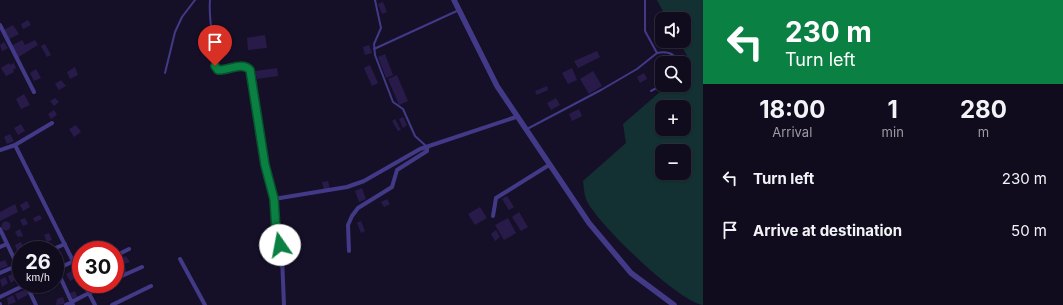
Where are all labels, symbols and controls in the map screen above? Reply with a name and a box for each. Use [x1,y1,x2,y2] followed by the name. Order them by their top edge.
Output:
[655,12,691,180] map controls
[655,12,691,48] button: sound
[785,15,872,49] text: 230 m
[719,16,771,68] icon: left
[198,25,232,66] pin
[204,31,226,53] icon: arrive
[785,49,855,70] text: Turn left
[655,56,691,92] button: search
[759,95,825,124] text: 18:00
[888,95,898,124] text: 1
[960,95,1007,124] text: 280
[655,100,691,136] button: +
[772,124,812,140] text: Arrival
[882,124,904,140] text: min
[978,124,989,140] text: m
[655,144,691,180] button: −
[719,167,741,189] icon: left
[753,169,814,188] text: Turn left
[1002,169,1047,188] text: 230 m
[719,219,741,241] icon: arrive
[753,221,902,240] text: Arrive at destination
[1011,221,1047,240] text: 50 m
[259,224,301,266] position arrow
[72,241,124,293] speed limit sign: 30
[25,250,51,274] text: 26
[26,271,50,283] text: km/h

